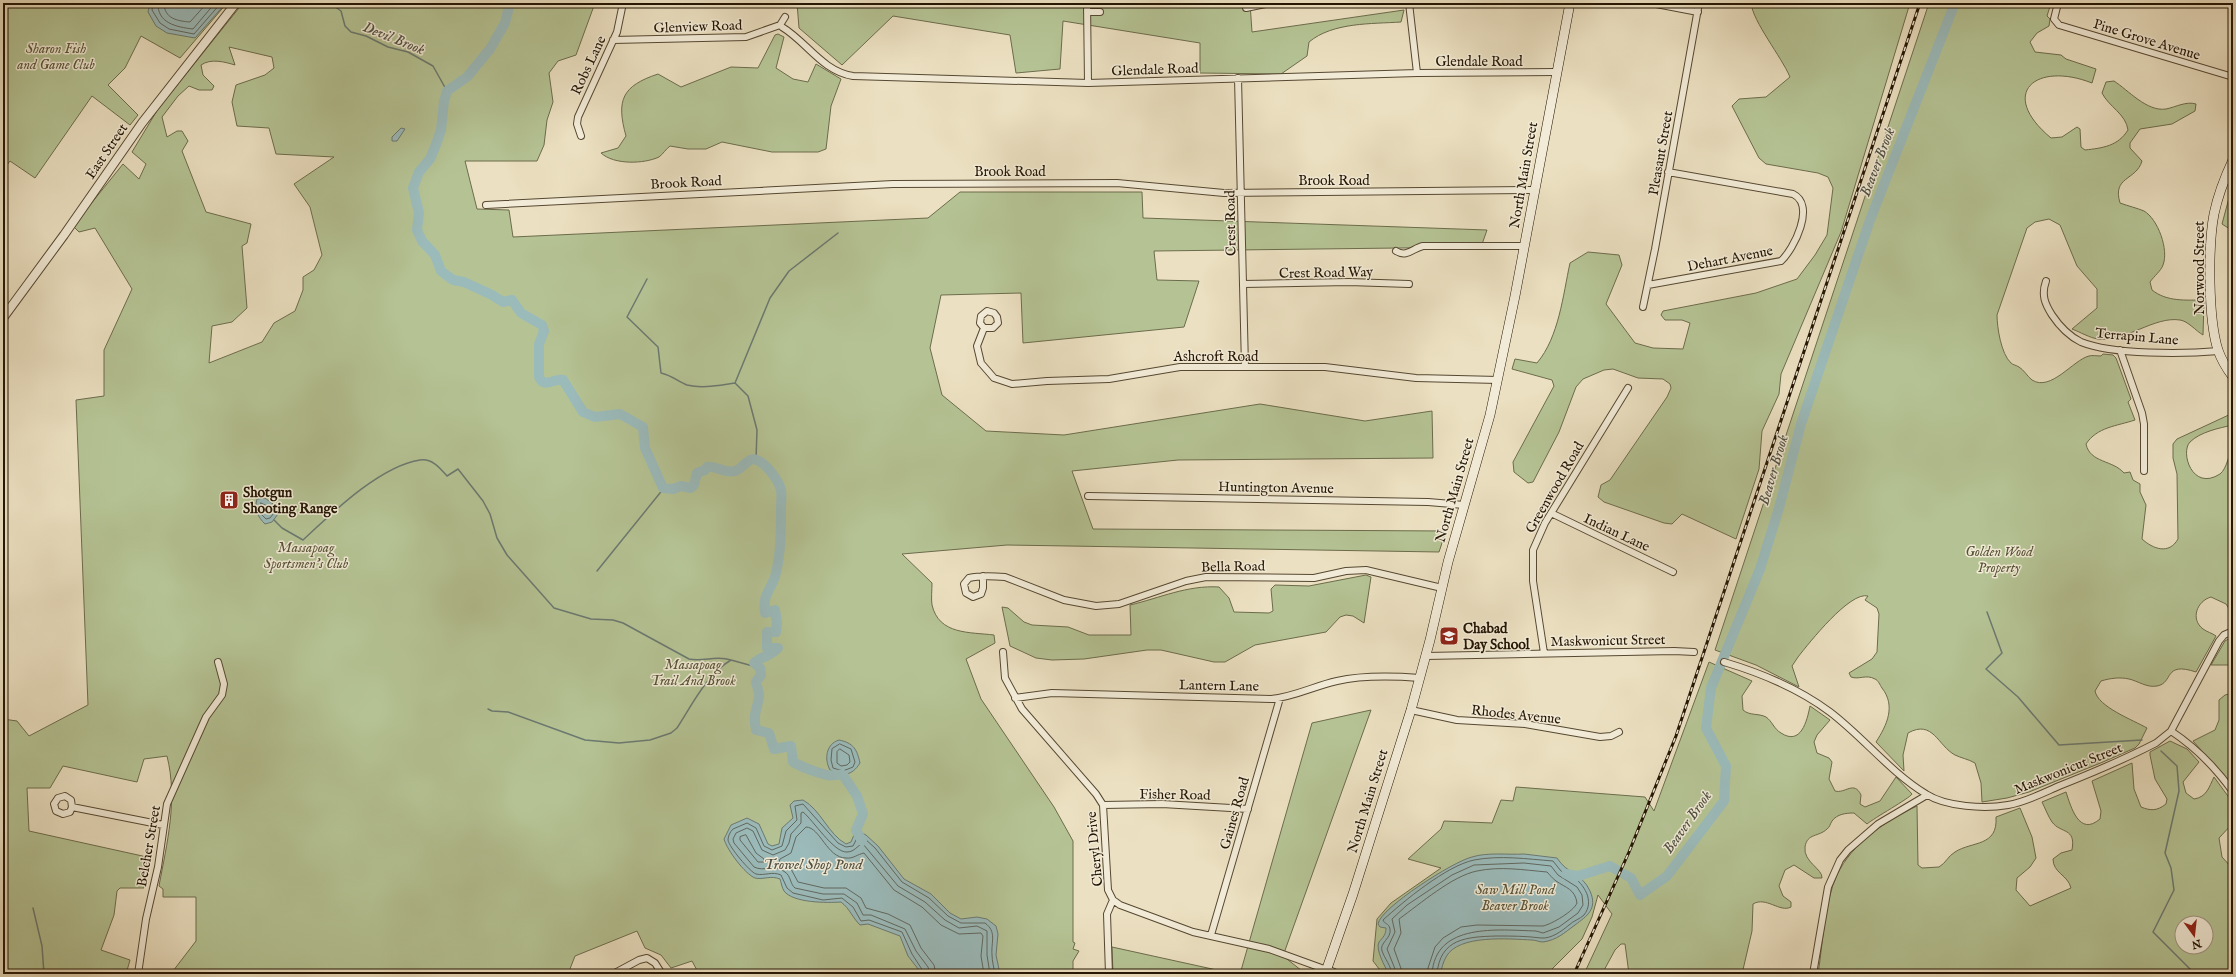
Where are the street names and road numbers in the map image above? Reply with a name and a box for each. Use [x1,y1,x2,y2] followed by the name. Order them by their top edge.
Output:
[2091,15,2203,65] street label: Pine Grove Avenue
[653,16,743,38] street label: Glenview Road
[567,32,611,98] street label: Robs Lane
[1435,53,1523,71] street label: Glendale Road
[1111,59,1199,81] street label: Glendale Road
[1645,109,1677,197] street label: Pleasant Street
[82,120,132,183] street label: East Street
[1506,120,1542,230] street label: North Main Street
[974,163,1046,181] street label: Brook Road
[650,172,723,194] street label: Brook Road
[1298,172,1370,190] street label: Brook Road
[1221,189,1241,256] street label: Crest Road
[2191,221,2209,315] street label: Norwood Street
[1686,242,1775,276] street label: Dehart Avenue
[1279,263,1373,283] street label: Crest Road Way
[2095,324,2180,350] street label: Terrapin Lane
[1172,348,1259,366] street label: Ashcroft Road
[1431,436,1479,545] street label: North Main Street
[1521,438,1589,537] street label: Greenwood Road
[1218,478,1335,498] street label: Huntington Avenue
[1581,510,1653,556] street label: Indian Lane
[1201,557,1266,577] street label: Bella Road
[1550,631,1666,651] street label: Maskwonicut Street
[1179,676,1260,696] street label: Lantern Lane
[1470,701,1562,729] street label: Rhodes Avenue
[2012,739,2125,799] street label: Maskwonicut Street
[1344,747,1392,856] street label: North Main Street
[1216,775,1254,852] street label: Gaines Road
[1139,785,1211,805] street label: Fisher Road
[133,804,165,888] street label: Belcher Street
[1083,810,1107,887] street label: Cheryl Drive

